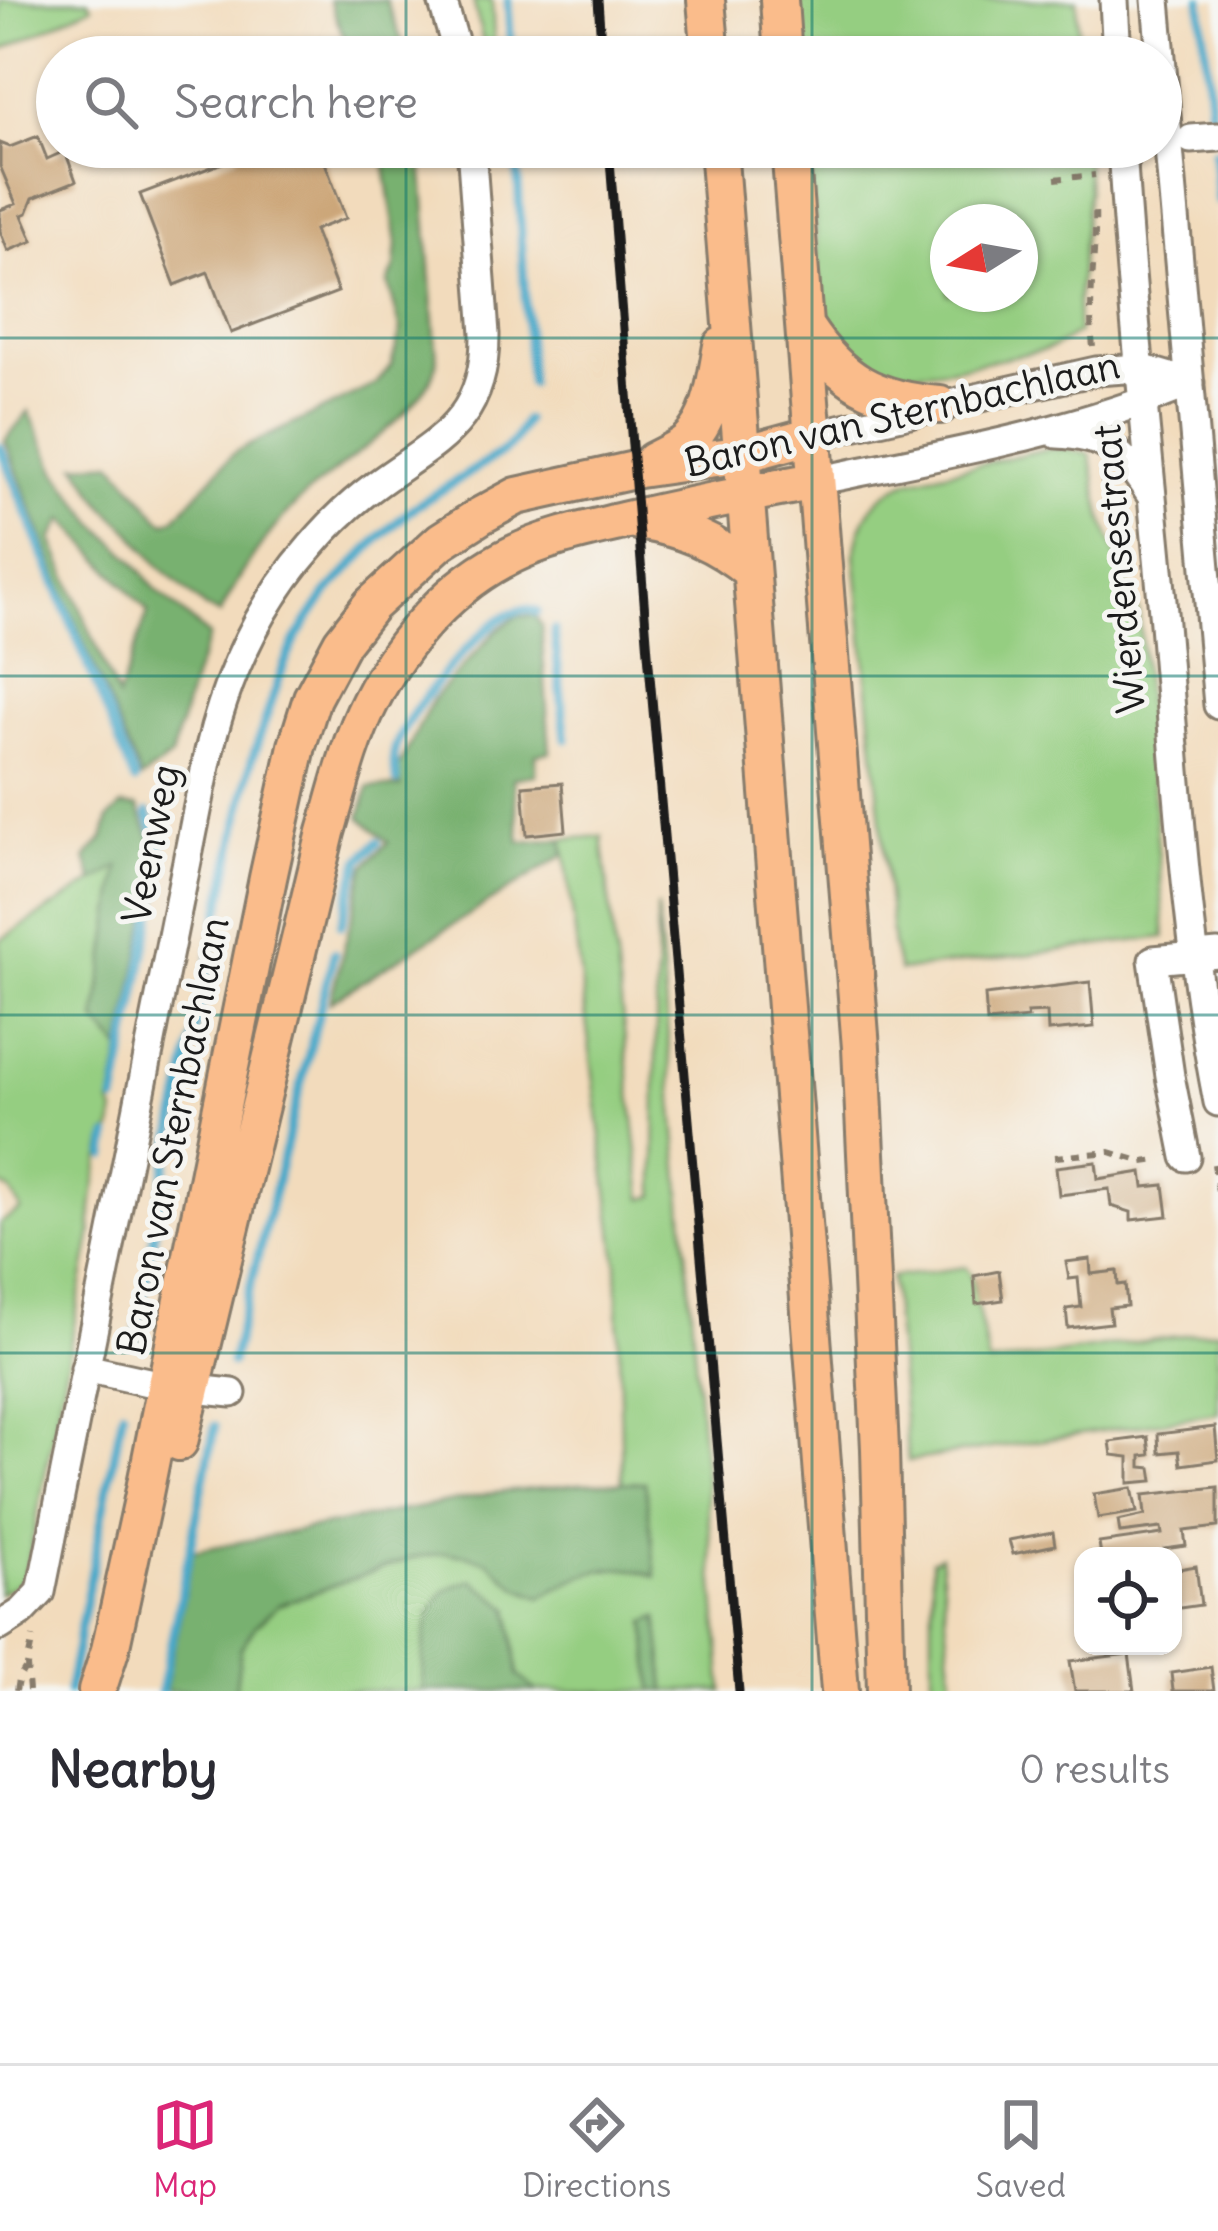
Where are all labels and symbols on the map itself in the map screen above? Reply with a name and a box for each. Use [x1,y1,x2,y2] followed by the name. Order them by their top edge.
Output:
[930,204,1038,312] north arrow
[680,340,1124,488] street label: Baron van Sternbachlaan
[1082,423,1156,715] street label: Wierdensestraat
[112,760,190,928] street label: Veenweg
[107,913,239,1359] street label: Baron van Sternbachlaan

